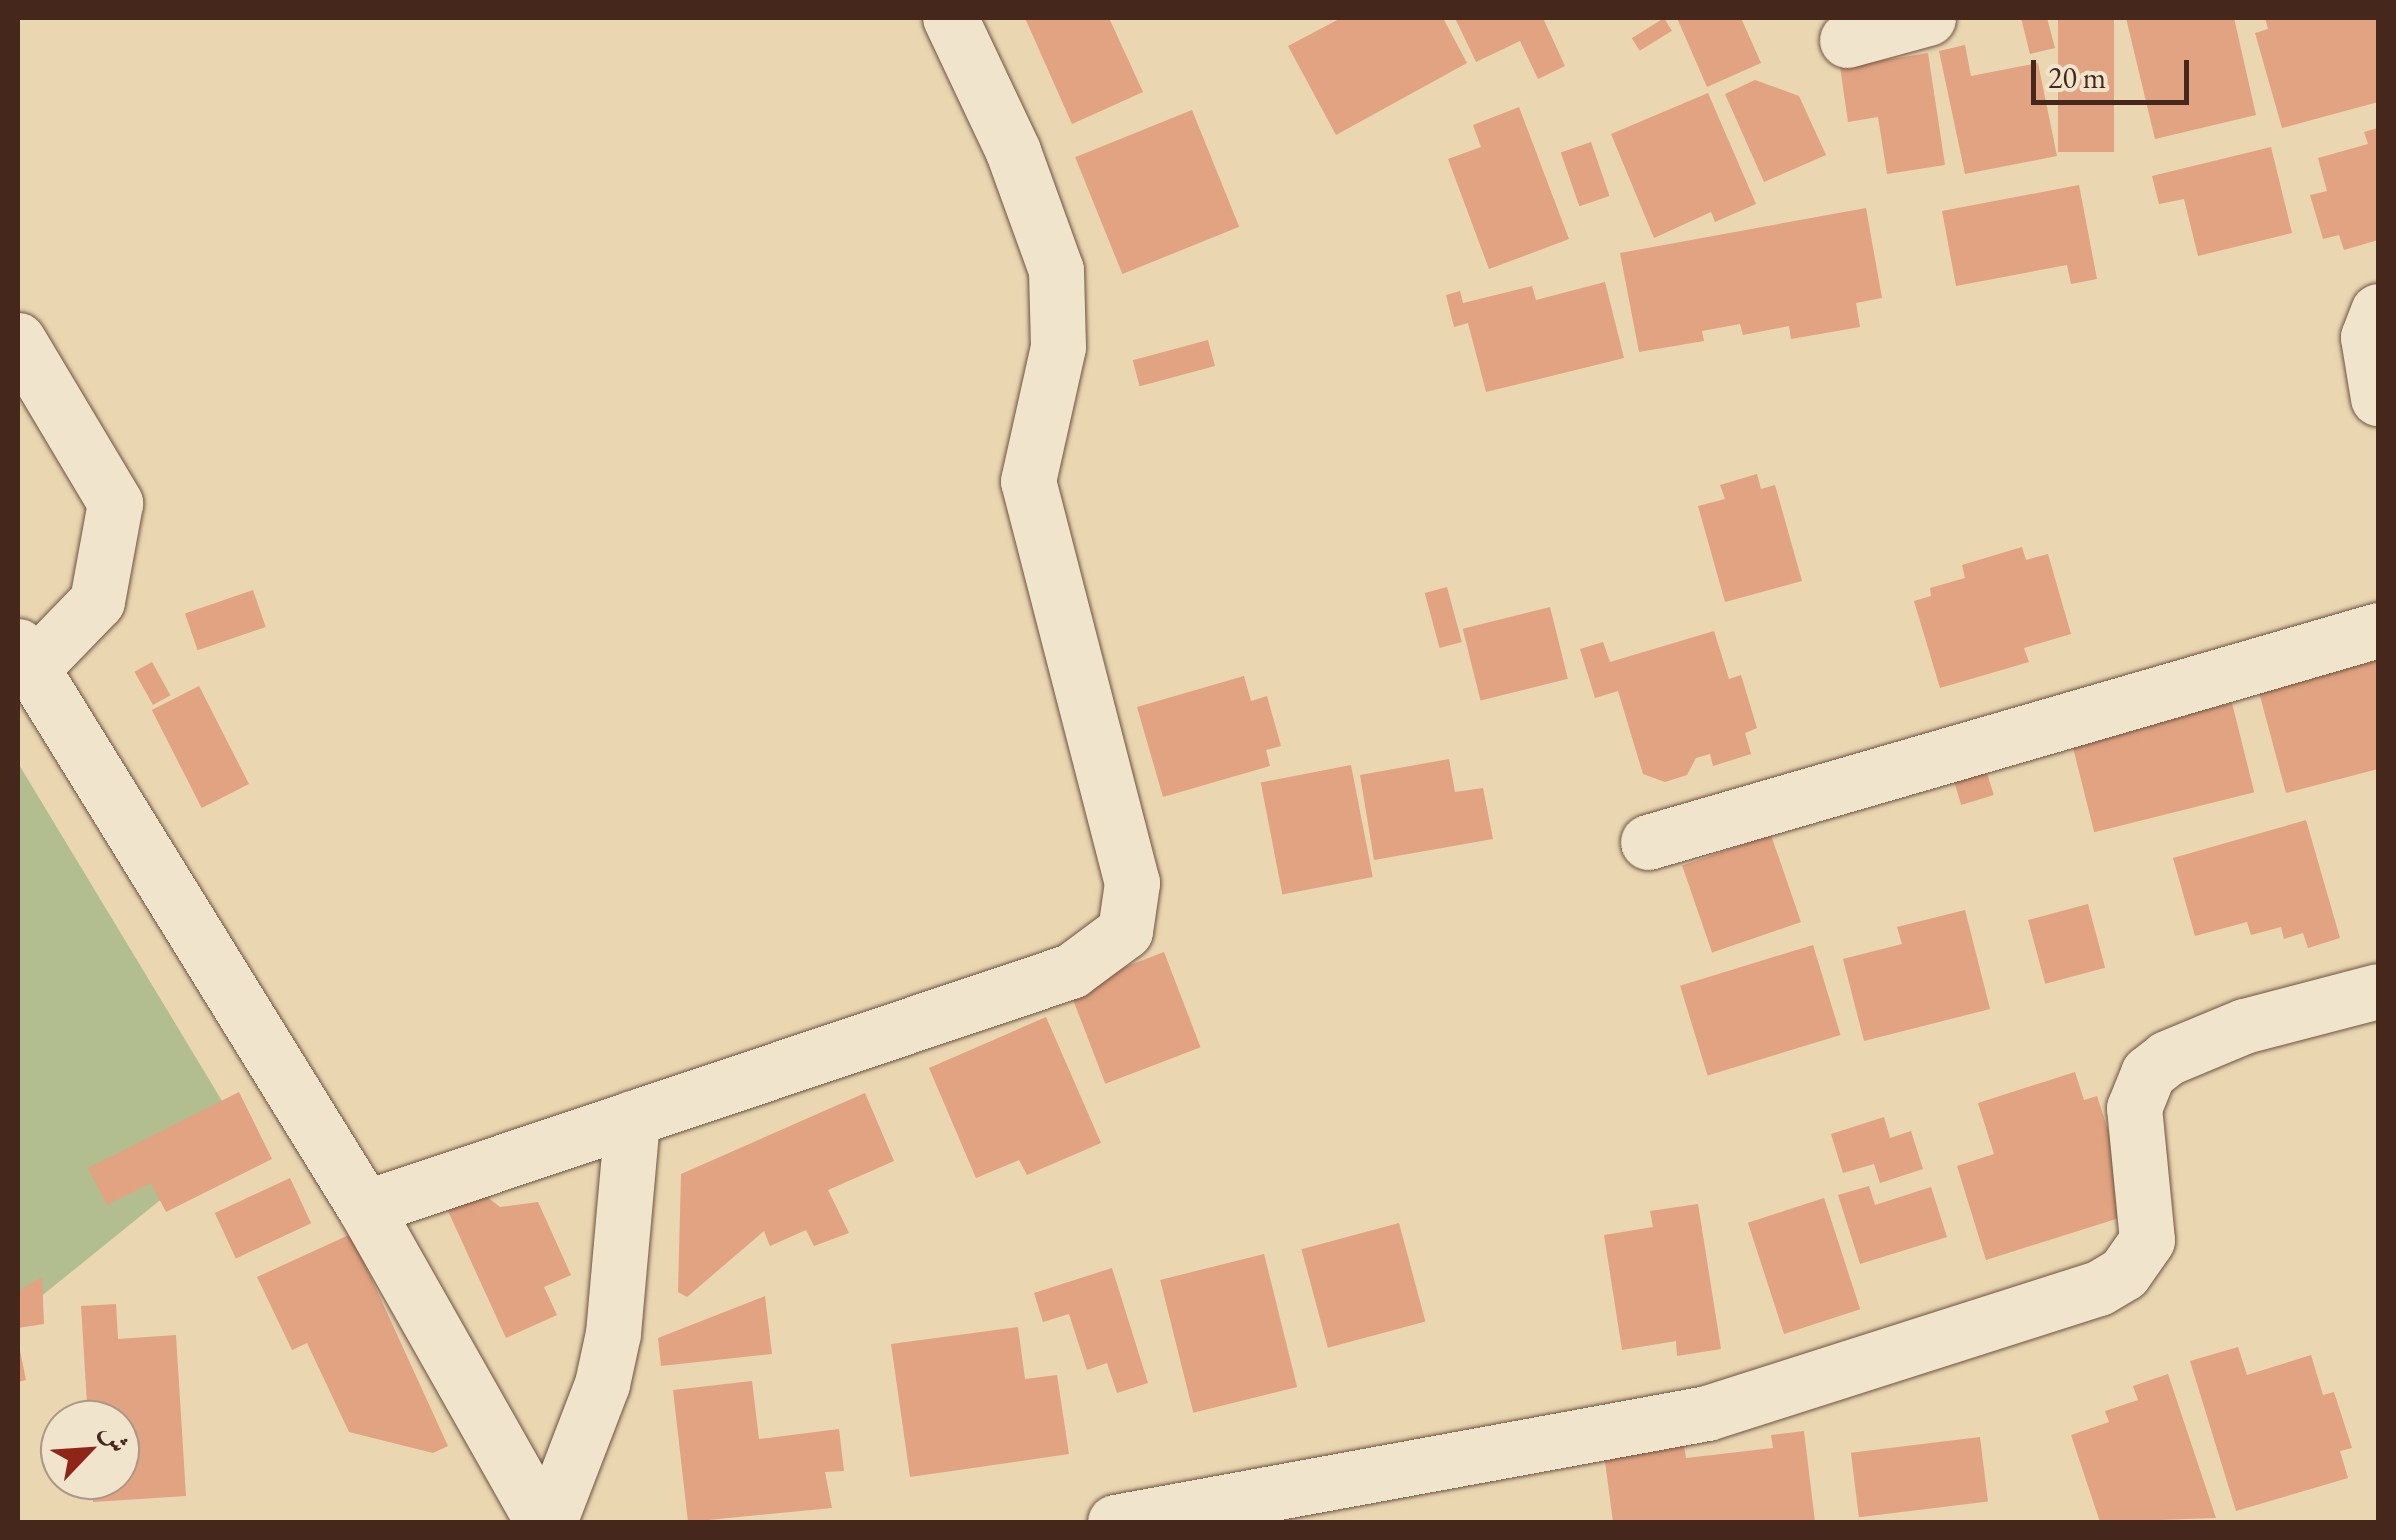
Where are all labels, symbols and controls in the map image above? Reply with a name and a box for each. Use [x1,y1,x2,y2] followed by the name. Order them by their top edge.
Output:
[2036,40,2194,102] scale bar
[2048,58,2106,97] text: 20 m
[40,1400,140,1500] north arrow
[93,1418,138,1458] text: ش

